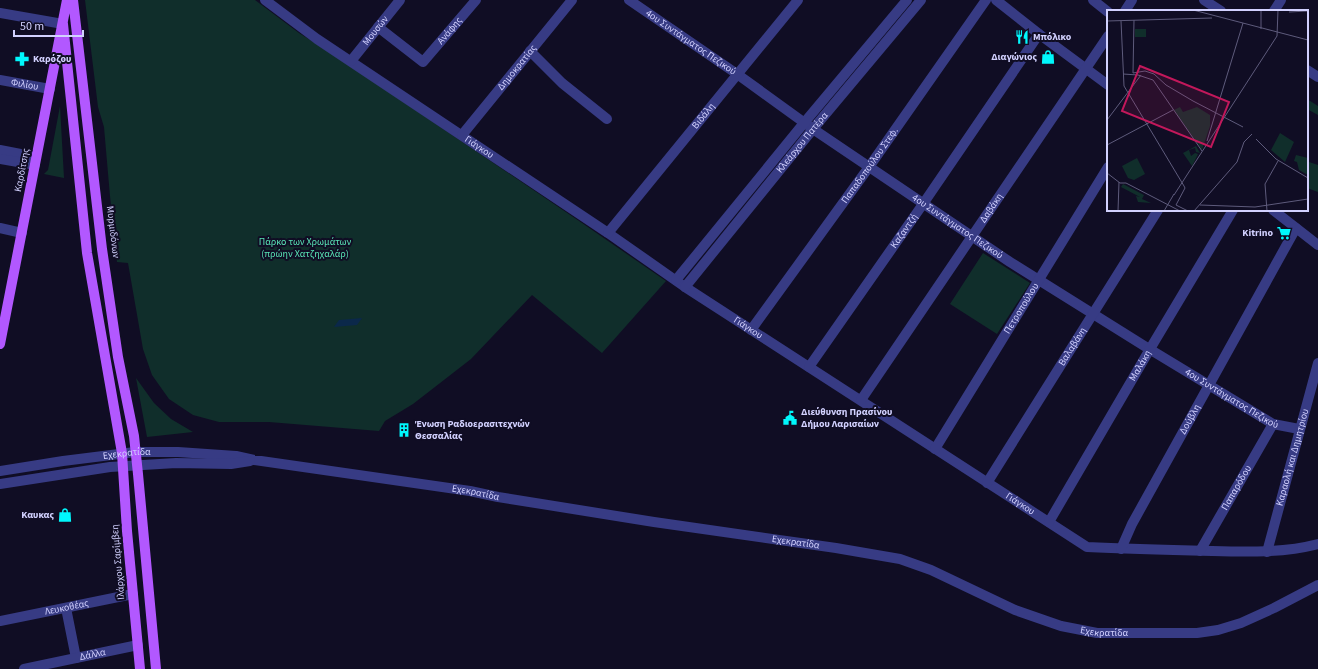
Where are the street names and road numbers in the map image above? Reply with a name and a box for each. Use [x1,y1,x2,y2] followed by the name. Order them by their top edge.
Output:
[643,6,739,78] street label: 4ου Συντάγματος Πεζικού
[359,12,392,49] street label: Μουσών
[434,14,466,48] street label: Ανάφης
[494,41,540,93] street label: Δημοκρατίας
[10,75,39,94] street label: Φιλίου
[689,100,718,132] street label: Βιδάλη
[773,109,832,176] street label: Κλεάρχου Πατέρα
[838,125,902,206] street label: Παπαδοπούλου Στεφ.
[462,132,497,162] street label: Γιάγκου
[11,146,33,193] street label: Καρδίτσης
[976,190,1006,226] street label: Δαβάκη
[909,191,1006,262] street label: 4ου Συντάγματος Πεζικού
[103,205,123,259] street label: Μυρμιδόνων
[887,211,921,251] street label: Καζαντζή
[1000,280,1042,336] street label: Πετροπούλου
[731,313,766,343] street label: Γιάγκου
[1055,324,1090,369] street label: Βαλαβάνη
[1126,348,1155,384] street label: Μαλάκη
[1182,365,1280,432] street label: 4ου Συντάγματος Πεζικού
[1176,402,1204,437] street label: Δούβλη
[1273,407,1312,508] street label: Καραολή και Δημητρίου
[102,445,151,463] street label: Εχεκρατίδα
[1218,463,1255,513] street label: Παπαρόδου
[451,481,501,504] street label: Εχεκρατίδα
[1003,489,1038,518] street label: Γιάγκου
[108,524,128,600] street label: Ιλάρχου Σαρίμβεη
[771,532,821,553] street label: Εχεκρατίδα
[44,596,90,619] street label: Λευκοθέας
[1079,623,1129,640] street label: Εχεκρατίδα
[78,645,107,664] street label: Δάλλα

